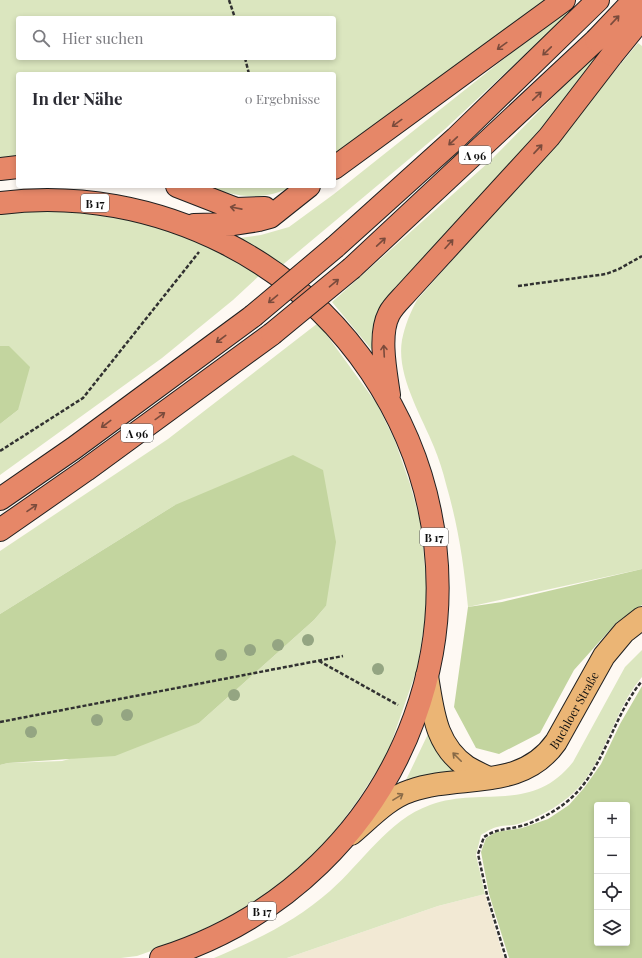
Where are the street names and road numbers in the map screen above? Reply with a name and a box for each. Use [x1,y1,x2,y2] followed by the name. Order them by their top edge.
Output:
[459,146,491,164] road number: A 96
[81,194,109,212] road number: B 17
[121,424,153,442] road number: A 96
[420,528,448,546] road number: B 17
[546,668,602,752] street label: Buchloer Straße
[248,902,276,920] road number: B 17

